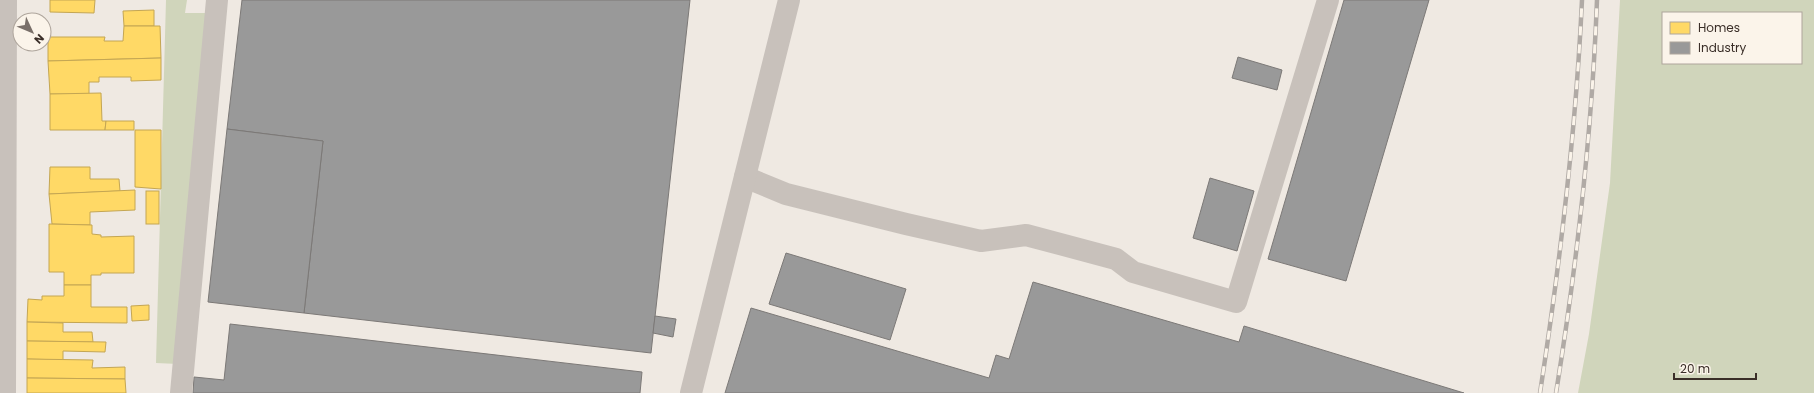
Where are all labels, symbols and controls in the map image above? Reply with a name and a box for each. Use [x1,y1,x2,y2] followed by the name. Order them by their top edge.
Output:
[12,12,52,52] north arrow
[1662,12,1802,64] legend
[1698,19,1740,36] text: Homes
[31,30,48,47] text: N
[1698,39,1747,56] text: Industry
[1674,355,1756,381] scale bar
[1680,360,1710,377] text: 20 m

